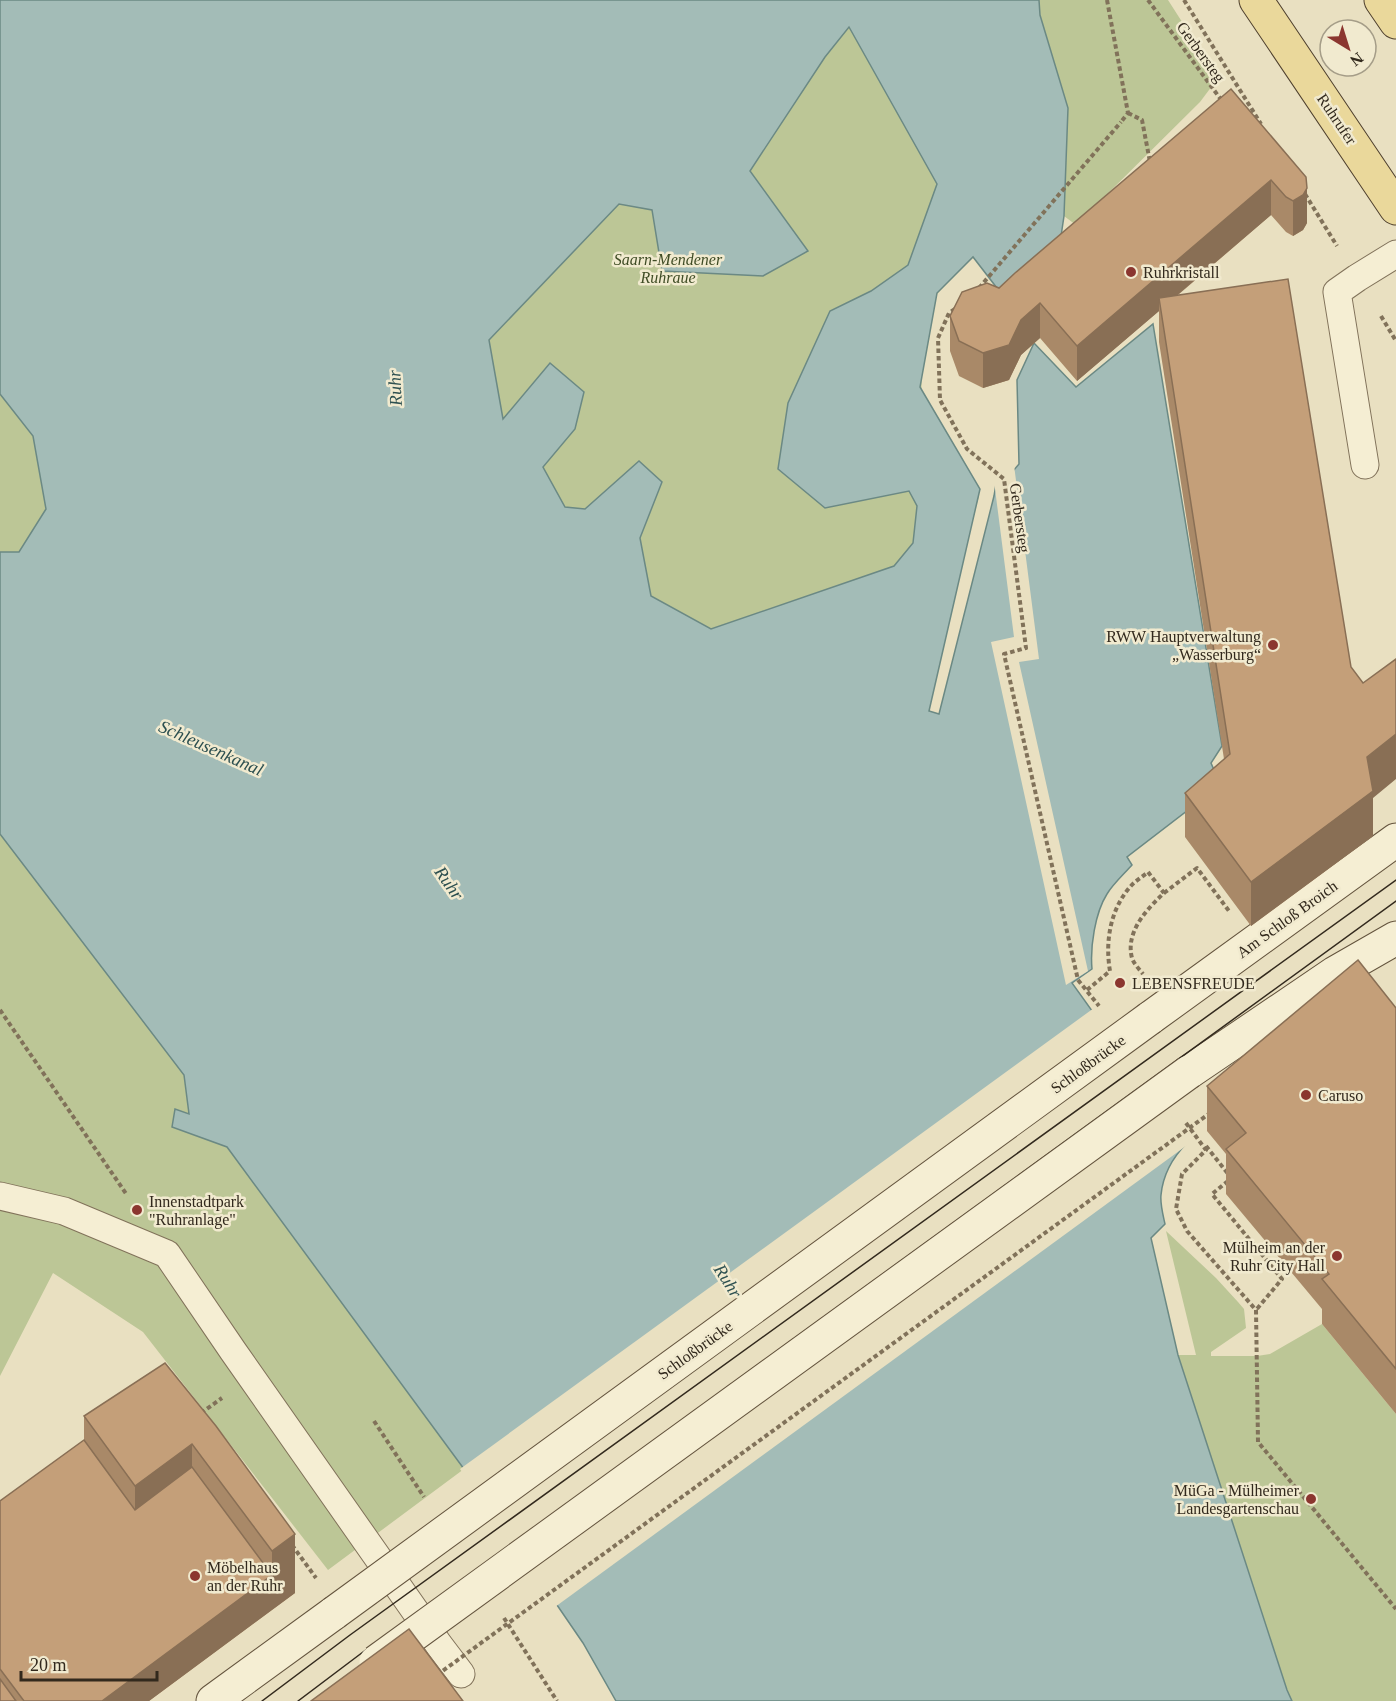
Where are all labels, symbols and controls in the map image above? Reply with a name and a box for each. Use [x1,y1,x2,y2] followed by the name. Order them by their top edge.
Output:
[1318,18,1378,78] north arrow
[1173,19,1229,86] street label: Gerbersteg
[1347,49,1367,70] text: N
[1314,90,1361,148] street label: Ruhrufer
[614,251,723,286] park label: Saarn-Mendener Ruhraue
[1143,264,1220,281] place label: Ruhrkristall
[1124,265,1138,279] marker: Ruhrkristall
[384,369,406,407] water label: Ruhr
[1006,482,1033,554] street label: Gerbersteg
[1106,628,1261,664] place label: RWW Hauptverwaltung „Wasserburg“
[1266,638,1280,652] marker: RWW Hauptverwaltung „Wasserburg“
[156,716,266,780] water label: Schleusenkanal
[430,862,468,904] water label: Ruhr
[1233,877,1341,961] street label: Am Schloß Broich
[1132,975,1255,992] place label: LEBENSFREUDE
[1113,976,1127,990] marker: LEBENSFREUDE
[1047,1031,1129,1097] street label: Schloßbrücke
[1318,1087,1363,1104] place label: Caruso
[1299,1088,1313,1102] marker: Caruso
[149,1193,244,1229] place label: Innenstadtpark "Ruhranlage"
[130,1203,144,1217] marker: Innenstadtpark "Ruhranlage"
[1223,1239,1326,1275] place label: Mülheim an der Ruhr City Hall
[1330,1249,1344,1263] marker: Mülheim an der Ruhr City Hall
[709,1260,747,1302] water label: Ruhr
[654,1317,736,1383] street label: Schloßbrücke
[1174,1482,1300,1518] place label: MüGa - Mülheimer Landesgartenschau
[1304,1492,1318,1506] marker: MüGa - Mülheimer Landesgartenschau
[207,1559,283,1594] place label: Möbelhaus an der Ruhr
[188,1569,202,1583] marker: Möbelhaus an der Ruhr
[21,1644,158,1682] scale bar
[30,1655,67,1675] text: 20 m

